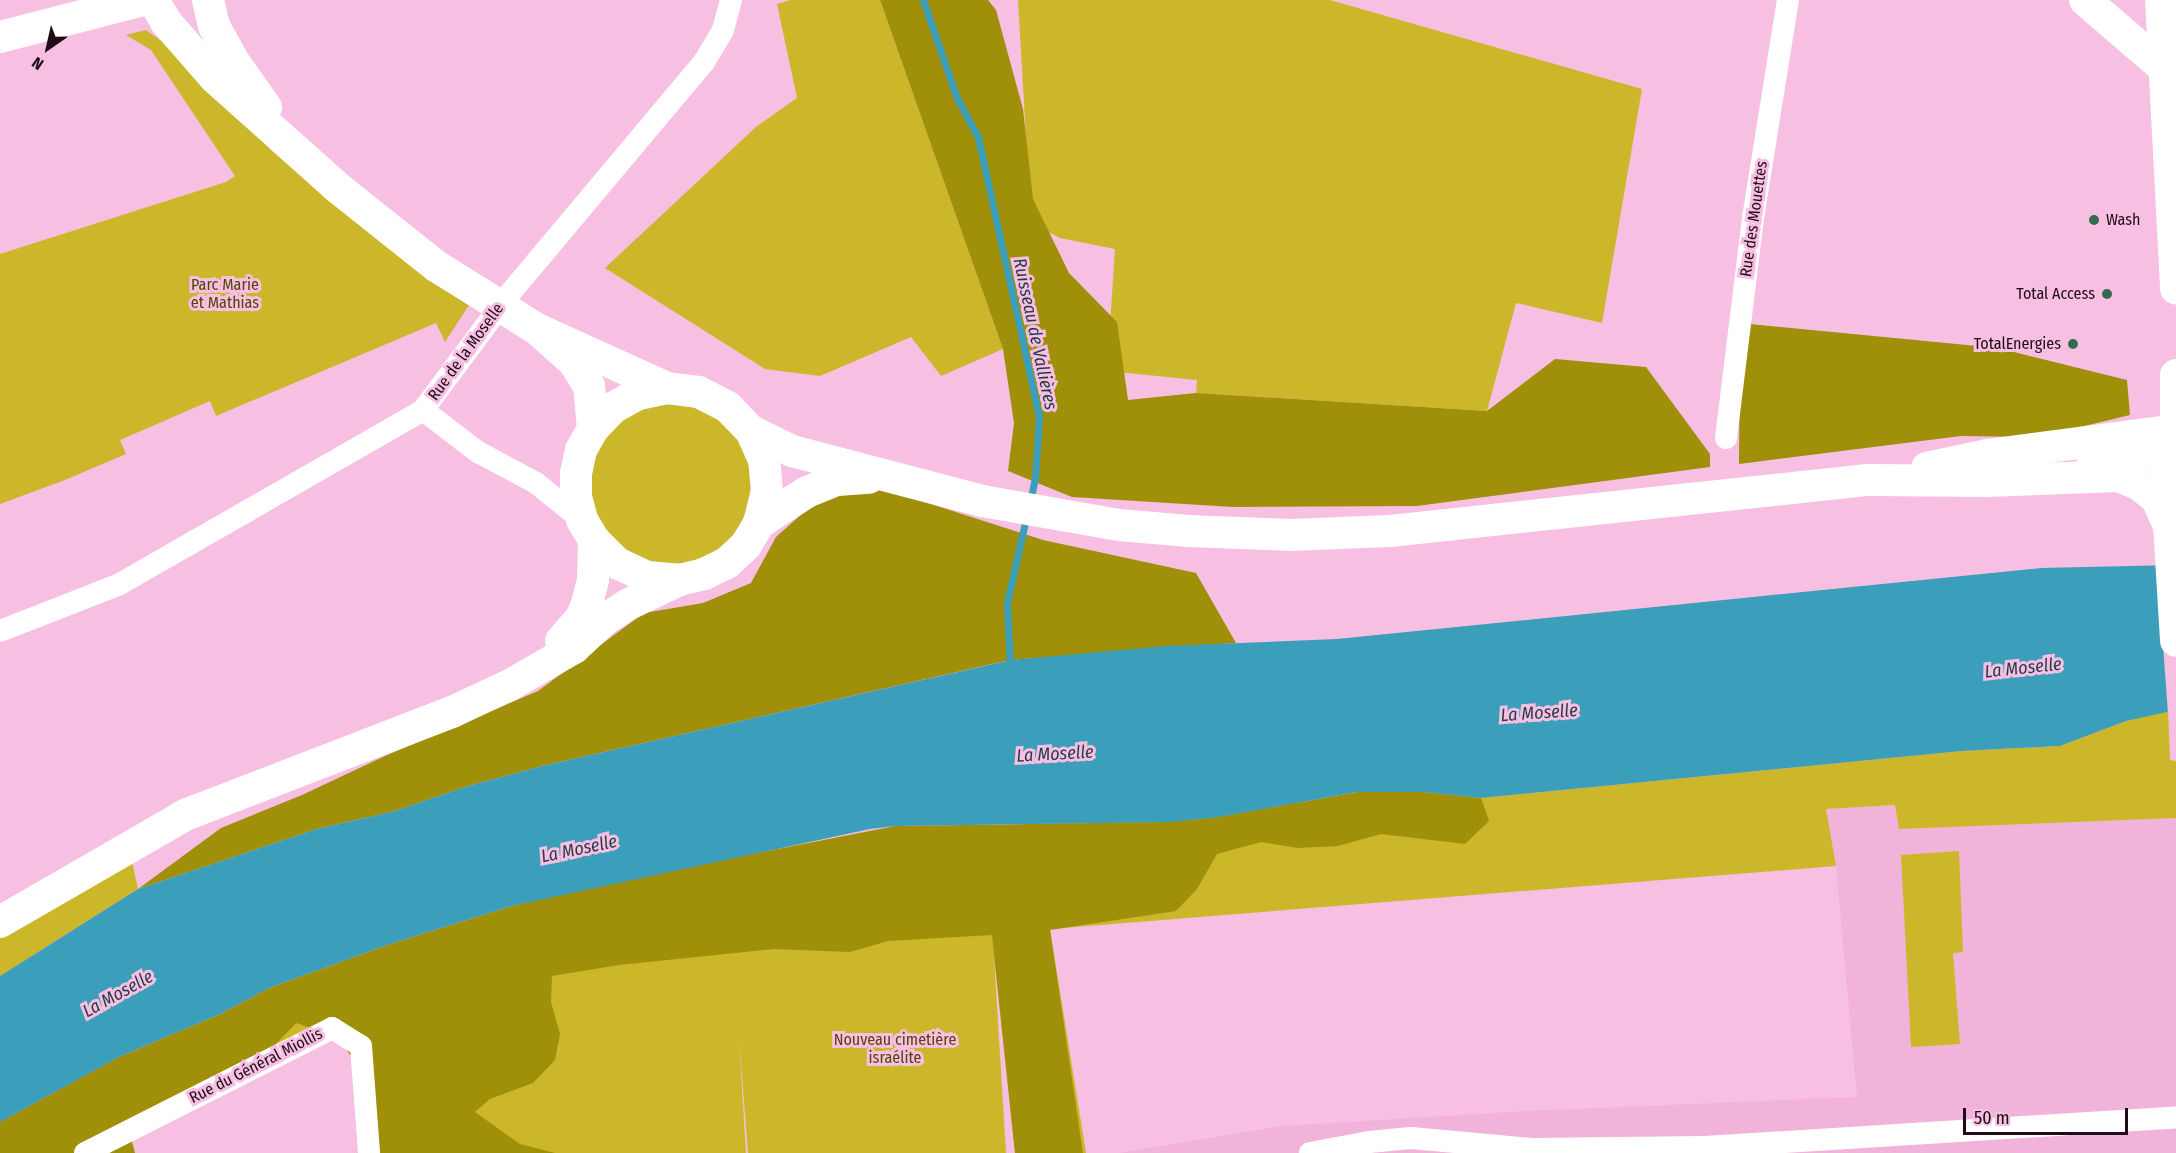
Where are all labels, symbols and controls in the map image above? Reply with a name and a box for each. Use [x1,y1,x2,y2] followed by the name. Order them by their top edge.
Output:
[18,18,78,78] north arrow
[28,53,47,74] text: N
[1736,160,1772,278] street label: Rue des Mouettes
[2106,210,2140,230] place label: Wash
[2087,213,2101,227] marker: Wash
[1008,256,1062,412] water label: Ruisseau de Vallières
[191,275,259,313] park label: Parc Marie et Mathias
[2016,284,2095,304] place label: Total Access
[2100,287,2114,301] marker: Total Access
[424,300,508,404] street label: Rue de la Moselle
[1974,334,2061,354] place label: TotalEnergies
[2066,337,2080,351] marker: TotalEnergies
[1983,653,2063,683] water label: La Moselle
[1500,700,1578,726] water label: La Moselle
[1016,741,1094,767] water label: La Moselle
[539,830,619,868] water label: La Moselle
[79,966,157,1022] water label: La Moselle
[186,1024,326,1108] street label: Rue du Général Miollis
[834,1030,956,1068] park label: Nouveau cimetière israélite
[1966,1096,2131,1134] scale bar
[1974,1107,2010,1129] text: 50 m

